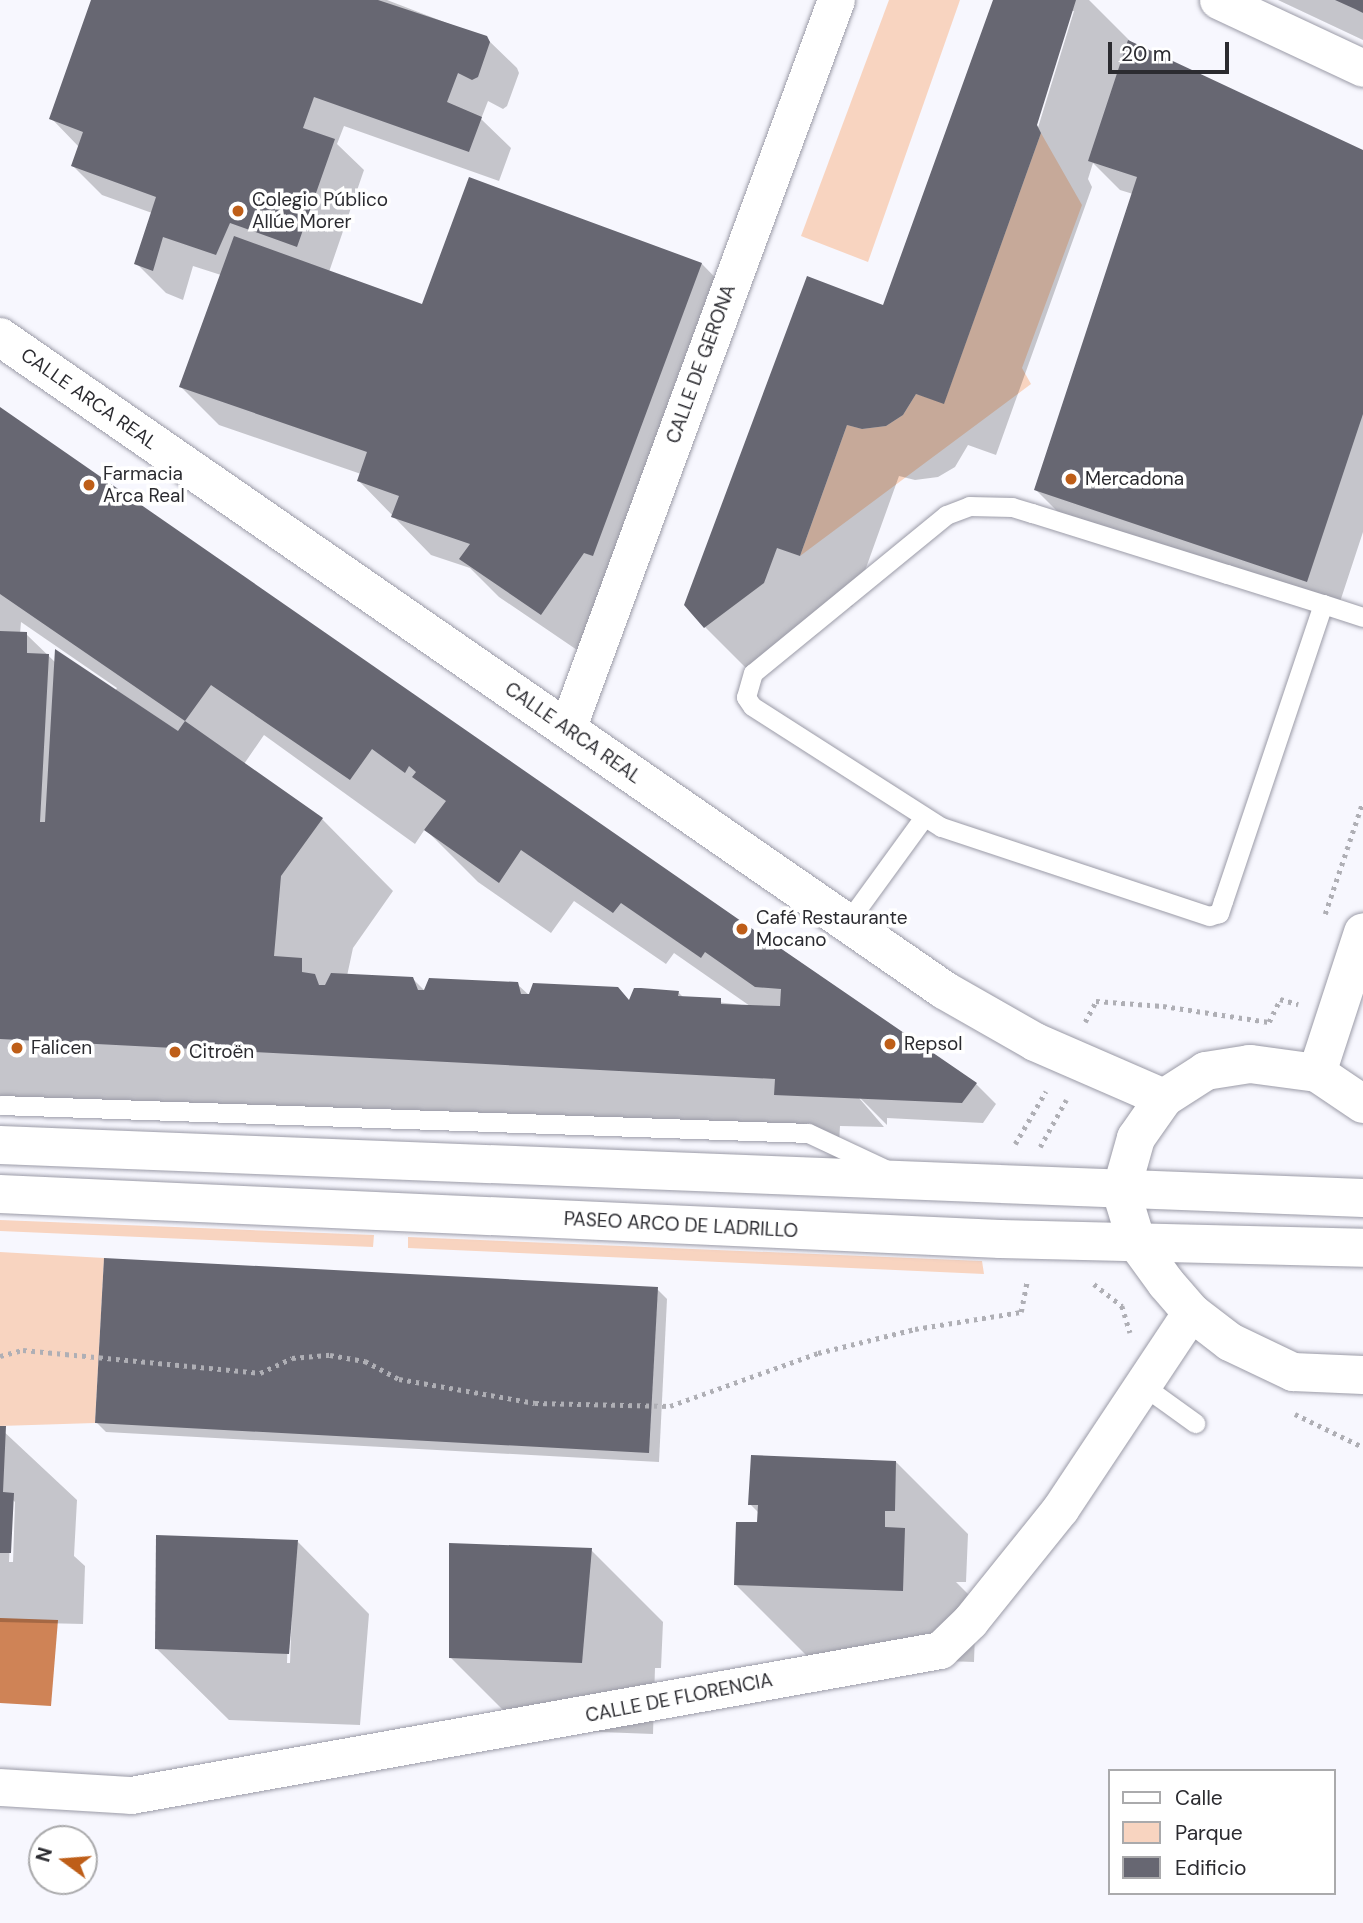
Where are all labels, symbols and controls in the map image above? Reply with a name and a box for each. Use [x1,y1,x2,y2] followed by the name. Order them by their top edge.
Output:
[1111,28,1232,72] scale bar
[1121,40,1172,68] text: 20 m
[252,189,388,233] place label: Colegio Público Allúe Morer
[230,203,246,219] marker: Colegio Público Allúe Morer
[662,281,740,447] street label: CALLE DE GERONA
[16,343,162,455] street label: CALLE ARCA REAL
[103,463,185,507] place label: Farmacia Arca Real
[1085,468,1184,490] place label: Mercadona
[1063,471,1079,487] marker: Mercadona
[81,477,97,493] marker: Farmacia Arca Real
[500,677,646,789] street label: CALLE ARCA REAL
[756,907,907,951] place label: Café Restaurante Mocano
[734,921,750,937] marker: Café Restaurante Mocano
[904,1033,962,1055] place label: Repsol
[882,1036,898,1052] marker: Repsol
[31,1037,92,1059] place label: Falicen
[9,1040,25,1056] marker: Falicen
[189,1041,254,1063] place label: Citroën
[167,1044,183,1060] marker: Citroën
[563,1207,799,1243] street label: PASEO ARCO DE LADRILLO
[584,1669,774,1727] street label: CALLE DE FLORENCIA
[1108,1769,1335,1895] legend
[1175,1784,1223,1812] text: Calle
[1175,1819,1243,1847] text: Parque
[28,1825,98,1895] north arrow
[30,1845,58,1865] text: N
[1175,1854,1246,1882] text: Edificio

